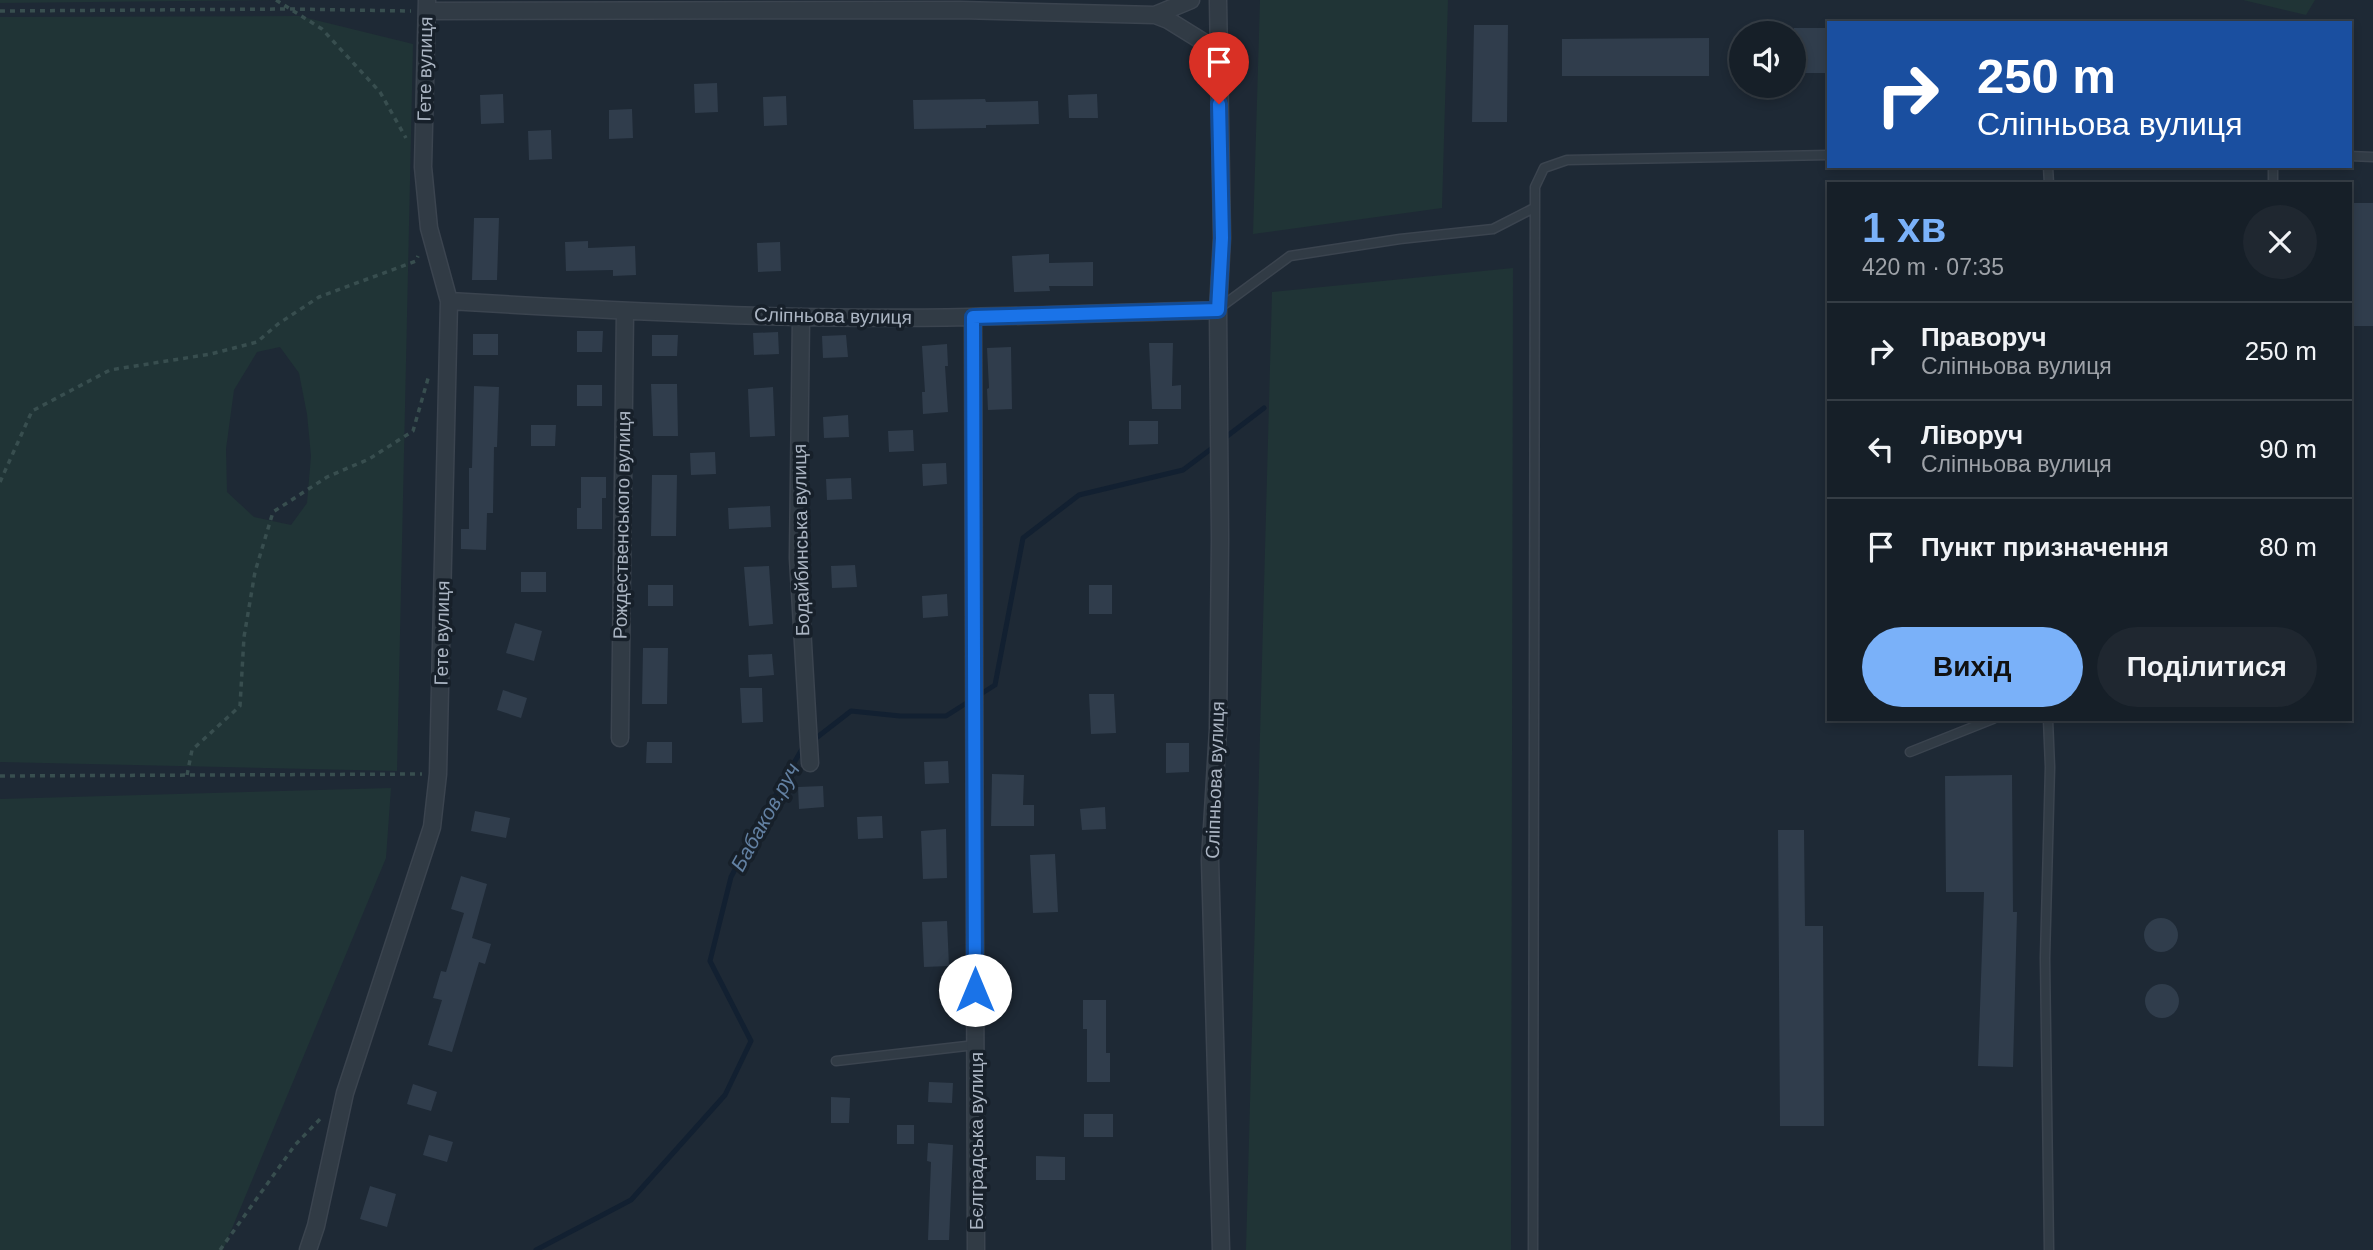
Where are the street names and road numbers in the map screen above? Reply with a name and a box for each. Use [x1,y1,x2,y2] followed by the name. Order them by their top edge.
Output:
[414,16,436,122] street label: Гете вулиця
[754,304,912,328] street label: Сліпньова вулиця
[610,411,634,639] street label: Рождественського вулиця
[789,444,813,636] street label: Бодайбинська вулиця
[431,580,453,686] street label: Гете вулиця
[1202,701,1228,859] street label: Сліпньова вулиця
[966,1052,987,1230] street label: Бєлградська вулиця

